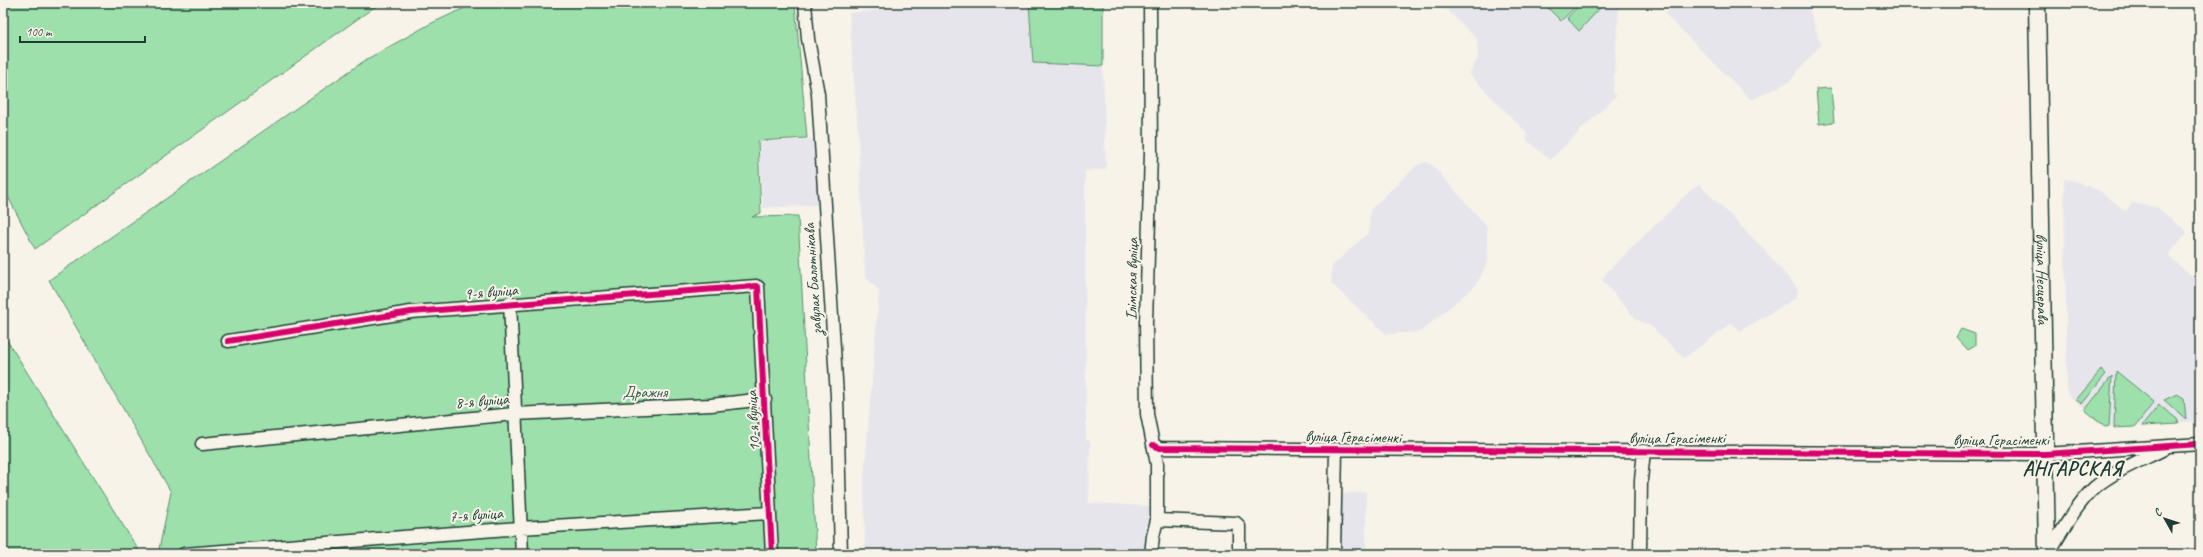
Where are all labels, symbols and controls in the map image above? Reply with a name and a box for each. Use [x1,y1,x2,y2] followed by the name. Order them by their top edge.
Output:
[20,18,145,44] scale bar
[26,24,53,40] text: 100 m
[799,221,827,337] street label: завулак Балотнікава
[2031,233,2053,326] street label: вуліца Несцерава
[1121,237,1143,320] street label: Ілімская вуліца
[463,280,520,304] street label: 9-я вуліца
[623,382,668,402] park label: Дражня
[454,389,511,413] street label: 8-я вуліца
[741,389,765,452] street label: 10-я вуліца
[1305,426,1403,448] street label: вуліца Герасіменкі
[1629,428,1727,448] street label: вуліца Герасіменкі
[1953,430,2051,450] street label: вуліца Герасіменкі
[2023,456,2125,481] district label: АНГАРСКАЯ
[2145,499,2185,539] north arrow
[448,503,505,527] street label: 7-я вуліца
[2150,505,2165,519] text: С

